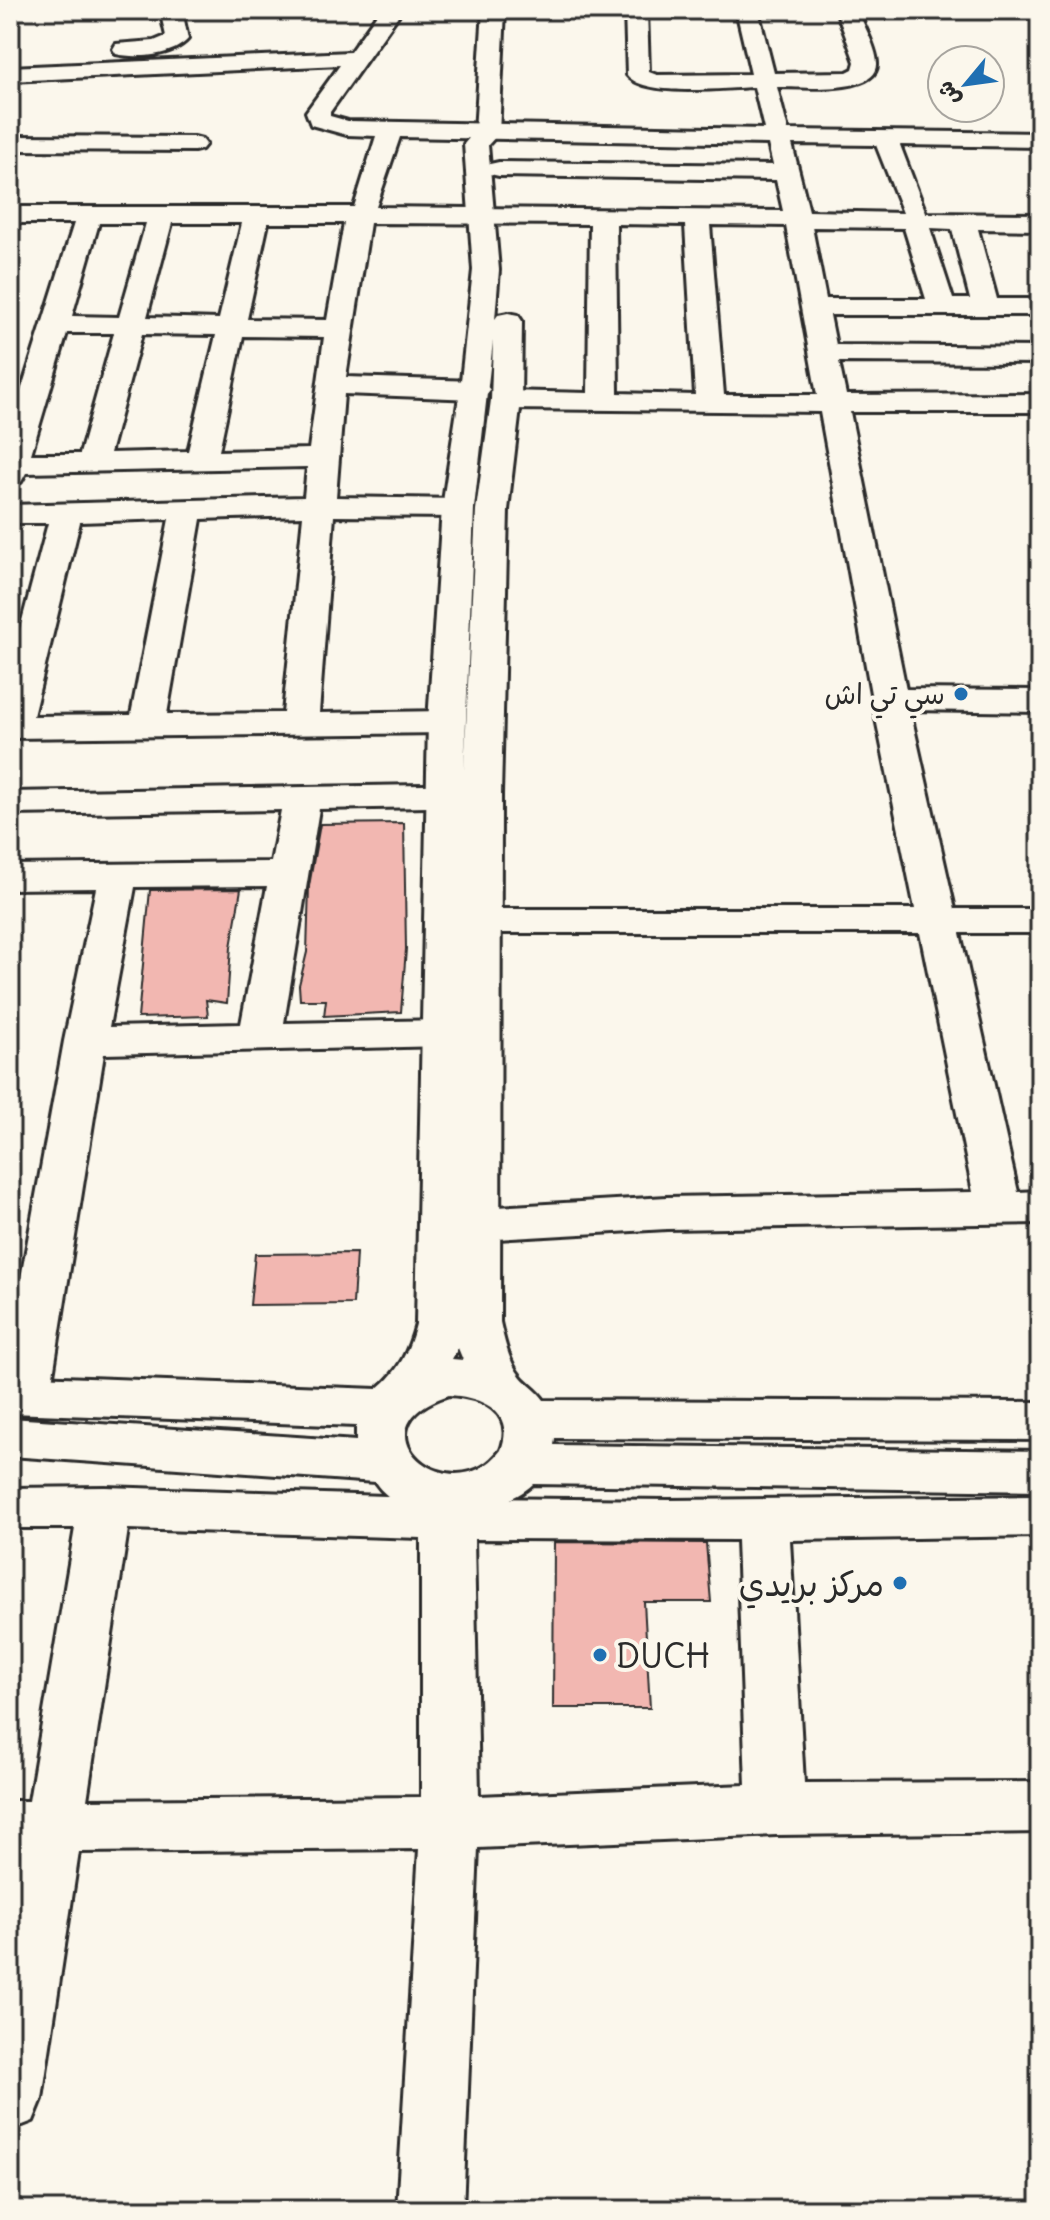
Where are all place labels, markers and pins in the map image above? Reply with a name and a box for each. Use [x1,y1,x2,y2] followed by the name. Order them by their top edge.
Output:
[825,676,945,719] place label: سي تي اش
[952,685,970,703] marker: سي تي اش
[739,1562,884,1609] place label: مركز بريدي
[891,1574,909,1592] marker: مركز بريدي
[616,1634,710,1677] place label: DUCH
[591,1646,609,1664] marker: DUCH

